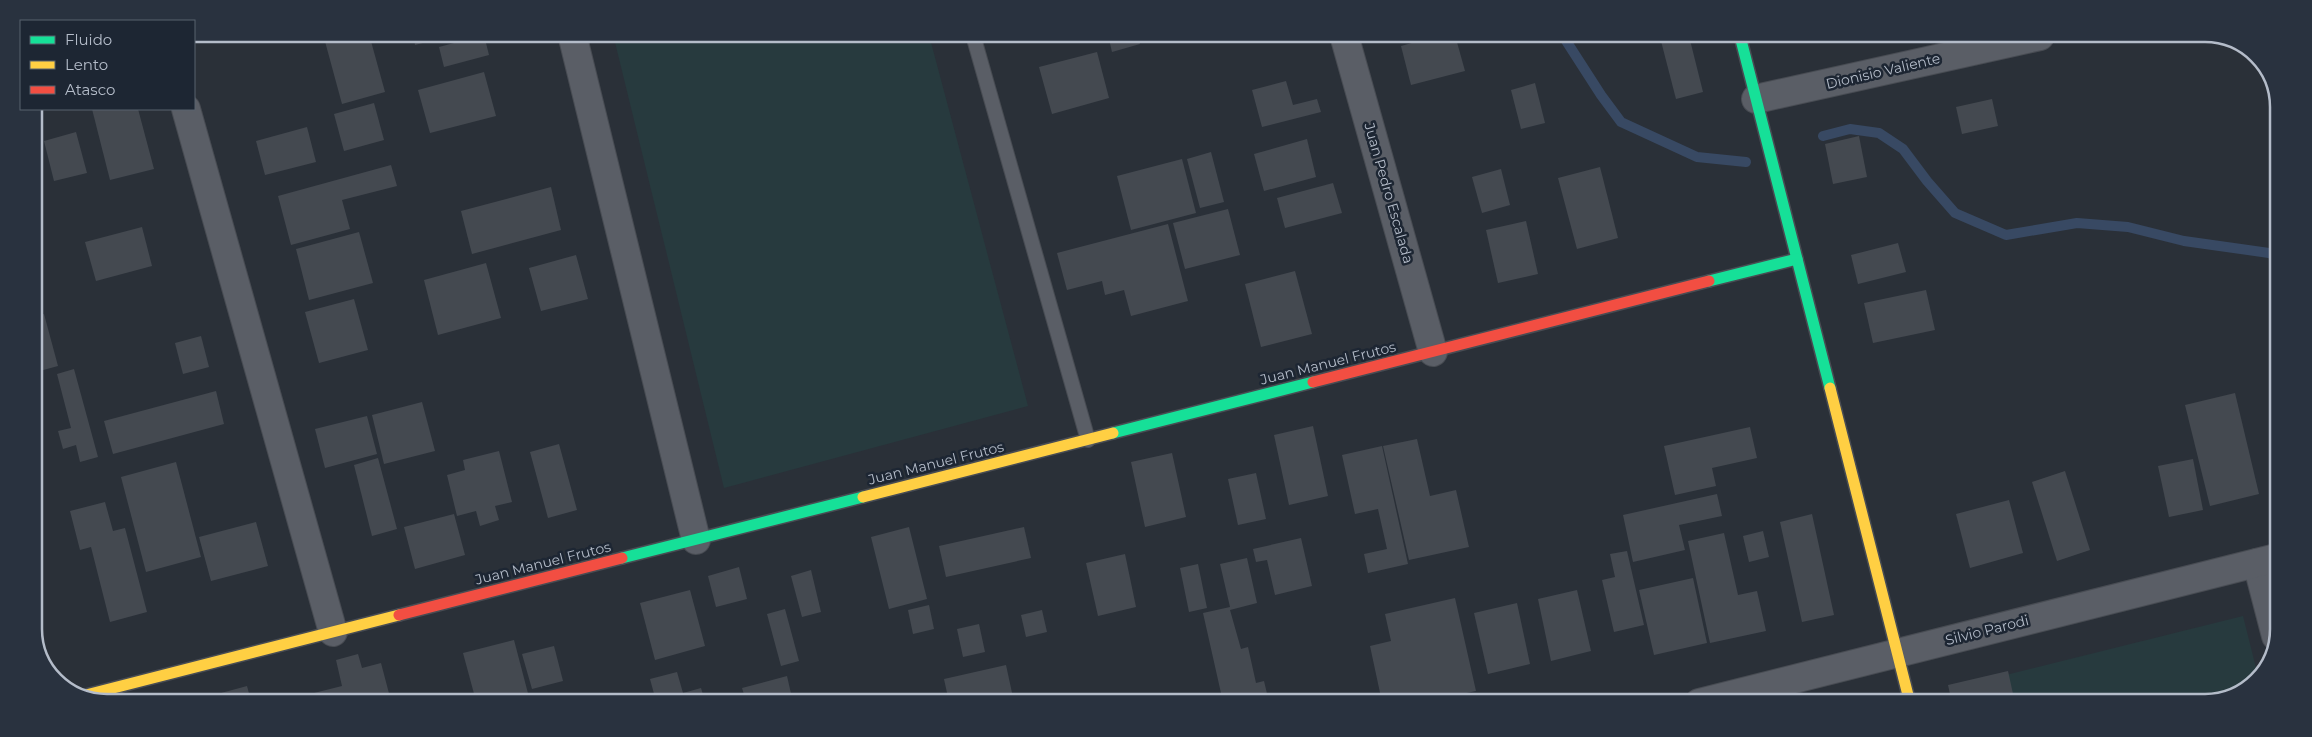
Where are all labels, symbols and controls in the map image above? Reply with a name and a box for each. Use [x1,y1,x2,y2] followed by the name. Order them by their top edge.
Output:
[20,20,195,110] legend
[65,30,112,49] text: Fluido
[1824,49,1942,93] street label: Dionisio Valiente
[65,55,108,74] text: Lento
[65,80,115,99] text: Atasco
[1360,120,1418,265] street label: Juan Pedro Escalada
[1257,337,1398,389] street label: Juan Manuel Frutos
[865,437,1006,489] street label: Juan Manuel Frutos
[472,537,613,589] street label: Juan Manuel Frutos
[1943,611,2031,649] street label: Silvio Parodi

